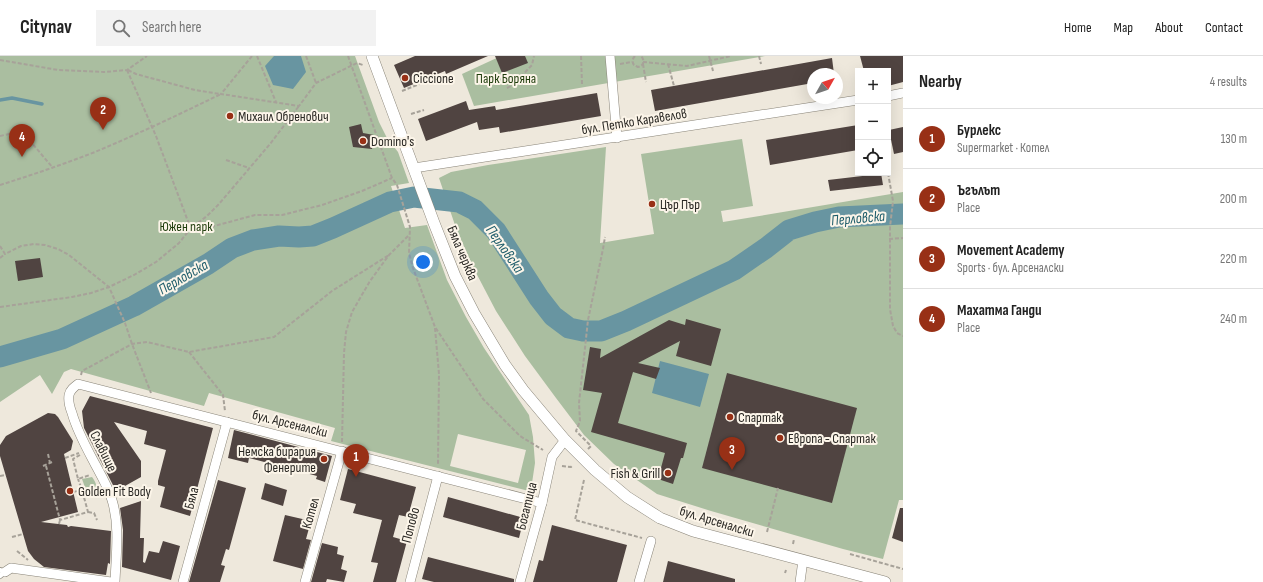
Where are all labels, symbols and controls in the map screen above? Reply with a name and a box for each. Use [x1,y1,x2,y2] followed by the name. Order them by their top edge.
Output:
[96,10,376,46] search box
[20,16,72,39] text: Citynav
[110,17,132,39] icon: search
[142,18,202,37] text: Search here
[1064,19,1092,36] text: Home
[1114,19,1133,36] text: Map
[1155,19,1183,36] text: About
[1205,19,1243,36] text: Contact
[807,68,843,104] north arrow
[855,68,891,176] map controls
[855,68,891,104] button: +
[413,70,454,87] place label: Ciccione
[476,70,536,87] park label: Парк Боряна
[919,72,962,92] text: Nearby
[400,73,410,83] marker: Ciccione
[1210,74,1247,90] text: 4 results
[90,97,116,130] pin: 2
[855,104,891,140] button: −
[580,105,688,138] street label: бул. Петко Каравелов
[238,108,329,125] place label: Михаил Обренович
[225,111,235,121] marker: Михаил Обренович
[957,121,1001,140] text: Бурлекс
[9,124,35,157] pin: 4
[929,131,935,147] text: 1
[1221,131,1247,147] text: 130 m
[371,133,414,150] place label: Domino's
[358,136,368,146] marker: Domino's
[855,140,891,176] button: locate
[957,140,1049,156] text: Supermarket · Котел
[957,181,1000,200] text: Ъгълът
[929,191,935,207] text: 2
[1220,191,1247,207] text: 200 m
[660,196,700,213] place label: Цър Пър
[647,199,657,209] marker: Цър Пър
[957,200,980,216] text: Place
[830,207,886,230] water label: Перловска
[159,218,213,235] park label: Южен парк
[481,222,528,277] water label: Перловска
[443,223,482,283] street label: Бяла черква
[957,241,1065,260] text: Movement Academy
[929,251,935,267] text: 3
[1220,251,1247,267] text: 220 m
[413,252,433,272] your location
[155,256,211,299] water label: Перловска
[957,260,1064,276] text: Sports · бул. Арсеналски
[957,301,1042,320] text: Махатма Ганди
[929,311,935,327] text: 4
[1220,311,1247,327] text: 240 m
[957,320,980,336] text: Place
[250,406,329,441] street label: бул. Арсеналски
[738,409,782,426] place label: Спартак
[725,412,735,422] marker: Спартак
[86,428,121,474] street label: Славище
[788,430,876,447] place label: Европа - Спартак
[775,433,785,443] marker: Европа - Спартак
[719,437,745,470] pin: 3
[238,443,316,476] place label: Немска бирария Фенерите
[343,444,369,477] pin: 1
[319,454,329,464] marker: Немска бирария Фенерите
[610,465,660,482] place label: Fish & Grill
[663,468,673,478] marker: Fish & Grill
[512,480,541,532] street label: Богатица
[78,483,152,500] place label: Golden Fit Body
[180,485,203,511] street label: Бяла
[65,486,75,496] marker: Golden Fit Body
[298,496,323,531] street label: Котел
[678,502,756,541] street label: бул. Арсеналски
[398,505,423,545] street label: Попово

